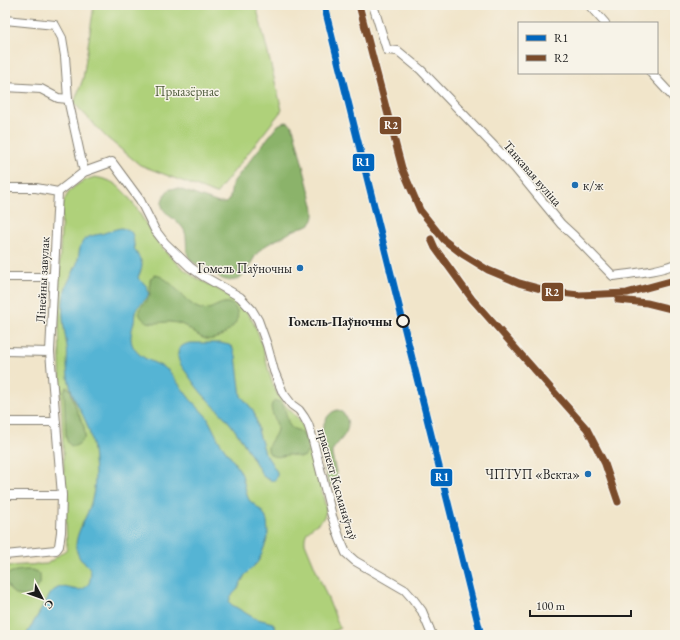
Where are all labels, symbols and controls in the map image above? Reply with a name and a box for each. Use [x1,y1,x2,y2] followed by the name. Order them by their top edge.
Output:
[518,22,658,74] legend
[554,30,569,46] text: R1
[554,50,569,66] text: R2
[155,83,219,100] park label: Прыазёрнае
[379,116,402,135] line badge: R2
[384,118,398,132] text: R2
[499,137,566,210] street label: Танкавая вуліца
[352,153,375,172] line badge: R1
[356,155,370,169] text: R1
[583,177,604,194] place label: к/ж
[570,180,580,190] marker: к/ж
[32,235,53,324] street label: Лінейны завулак
[198,260,292,277] place label: Гомель Паўночны
[295,263,305,273] marker: Гомель Паўночны
[541,282,564,302] line badge: R2
[545,285,559,299] text: R2
[288,313,393,330] place label: Гомель-Паўночны
[396,314,410,328] marker: Гомель-Паўночны
[313,426,362,542] street label: праспект Касманаўтаў
[485,466,580,483] place label: ЧПТУП «Векта»
[430,468,453,487] line badge: R1
[583,469,593,479] marker: ЧПТУП «Векта»
[435,470,449,484] text: R1
[22,578,62,618] north arrow
[530,592,631,618] scale bar
[42,597,57,612] text: С
[536,598,566,614] text: 100 m

